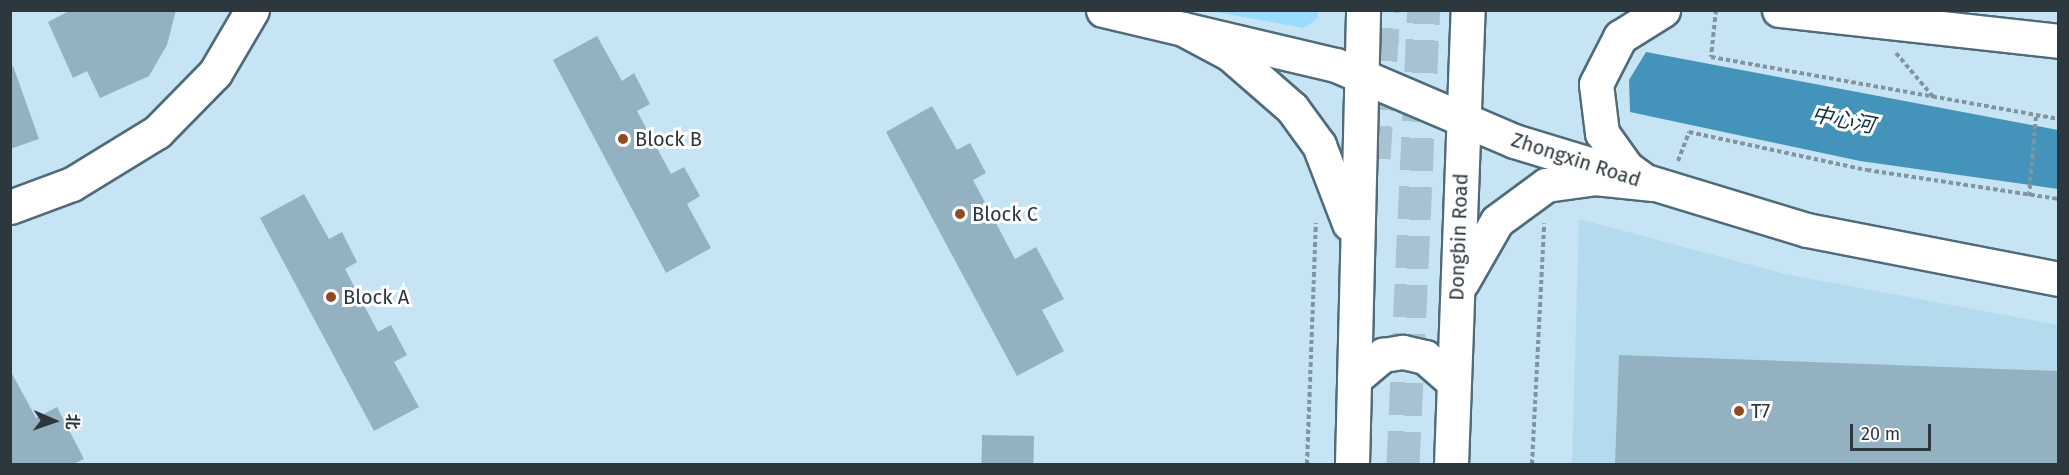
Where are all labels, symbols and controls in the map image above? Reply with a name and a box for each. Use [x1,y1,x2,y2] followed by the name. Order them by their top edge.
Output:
[1810,102,1876,138] water label: 中心河
[635,127,702,151] place label: Block B
[1508,128,1644,192] street label: Zhongxin Road
[616,132,630,146] marker: Block B
[1445,173,1473,301] street label: Dongbin Road
[972,202,1038,226] place label: Block C
[953,207,967,221] marker: Block C
[343,285,409,309] place label: Block A
[324,290,338,304] marker: Block A
[24,391,84,451] north arrow
[1751,399,1770,423] place label: T7
[1732,404,1746,418] marker: T7
[1853,412,1934,450] scale bar
[63,413,82,430] text: 北
[1861,423,1900,445] text: 20 m

